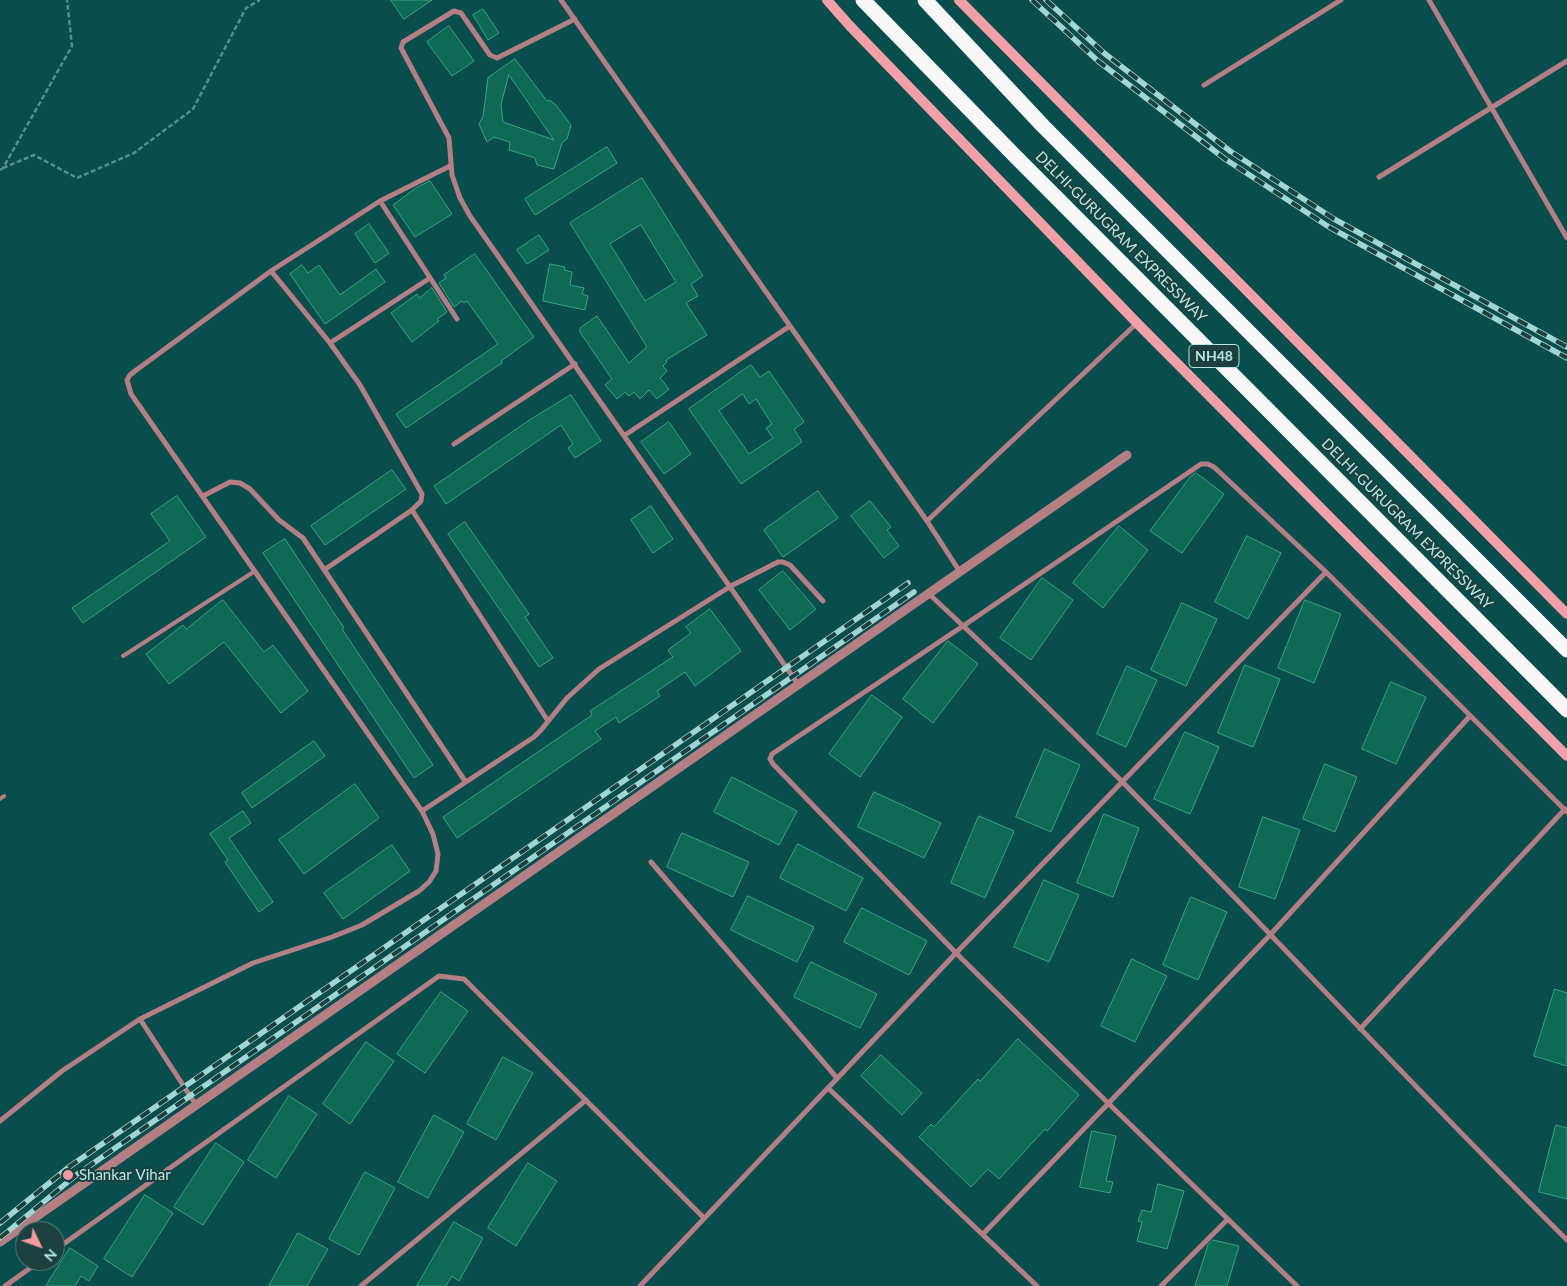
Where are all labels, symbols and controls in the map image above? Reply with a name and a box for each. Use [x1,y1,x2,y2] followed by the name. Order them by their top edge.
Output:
[1032,148,1210,326] street label: DELHI-GURUGRAM EXPRESSWAY
[1189,344,1239,368] road number: NH48
[1318,435,1496,613] street label: DELHI-GURUGRAM EXPRESSWAY
[79,1166,171,1184] place label: Shankar Vihar
[61,1168,75,1182] marker: Shankar Vihar
[15,1221,65,1271] north arrow
[41,1246,61,1265] text: N

